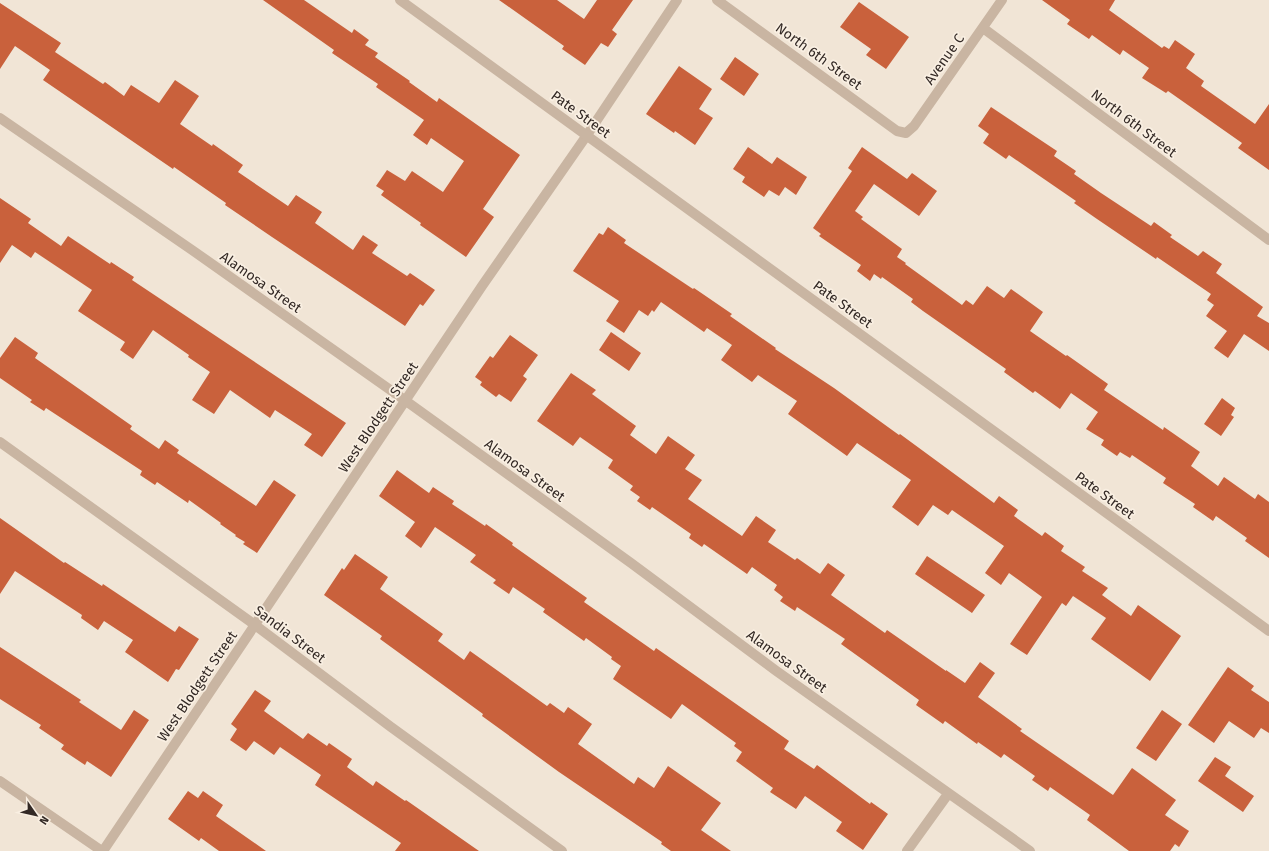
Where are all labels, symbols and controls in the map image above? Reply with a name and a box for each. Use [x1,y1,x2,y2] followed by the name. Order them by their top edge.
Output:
[772,19,866,94] street label: North 6th Street
[921,31,968,88] street label: Avenue C
[1088,86,1181,162] street label: North 6th Street
[548,87,614,142] street label: Pate Street
[217,248,305,317] street label: Alamosa Street
[810,277,876,332] street label: Pate Street
[335,358,422,476] street label: West Blodgett Street
[481,435,569,506] street label: Alamosa Street
[1072,468,1138,523] street label: Pate Street
[251,602,330,667] street label: Sandia Street
[743,626,831,697] street label: Alamosa Street
[154,627,241,745] street label: West Blodgett Street
[16,795,56,835] north arrow
[36,814,51,827] text: N

